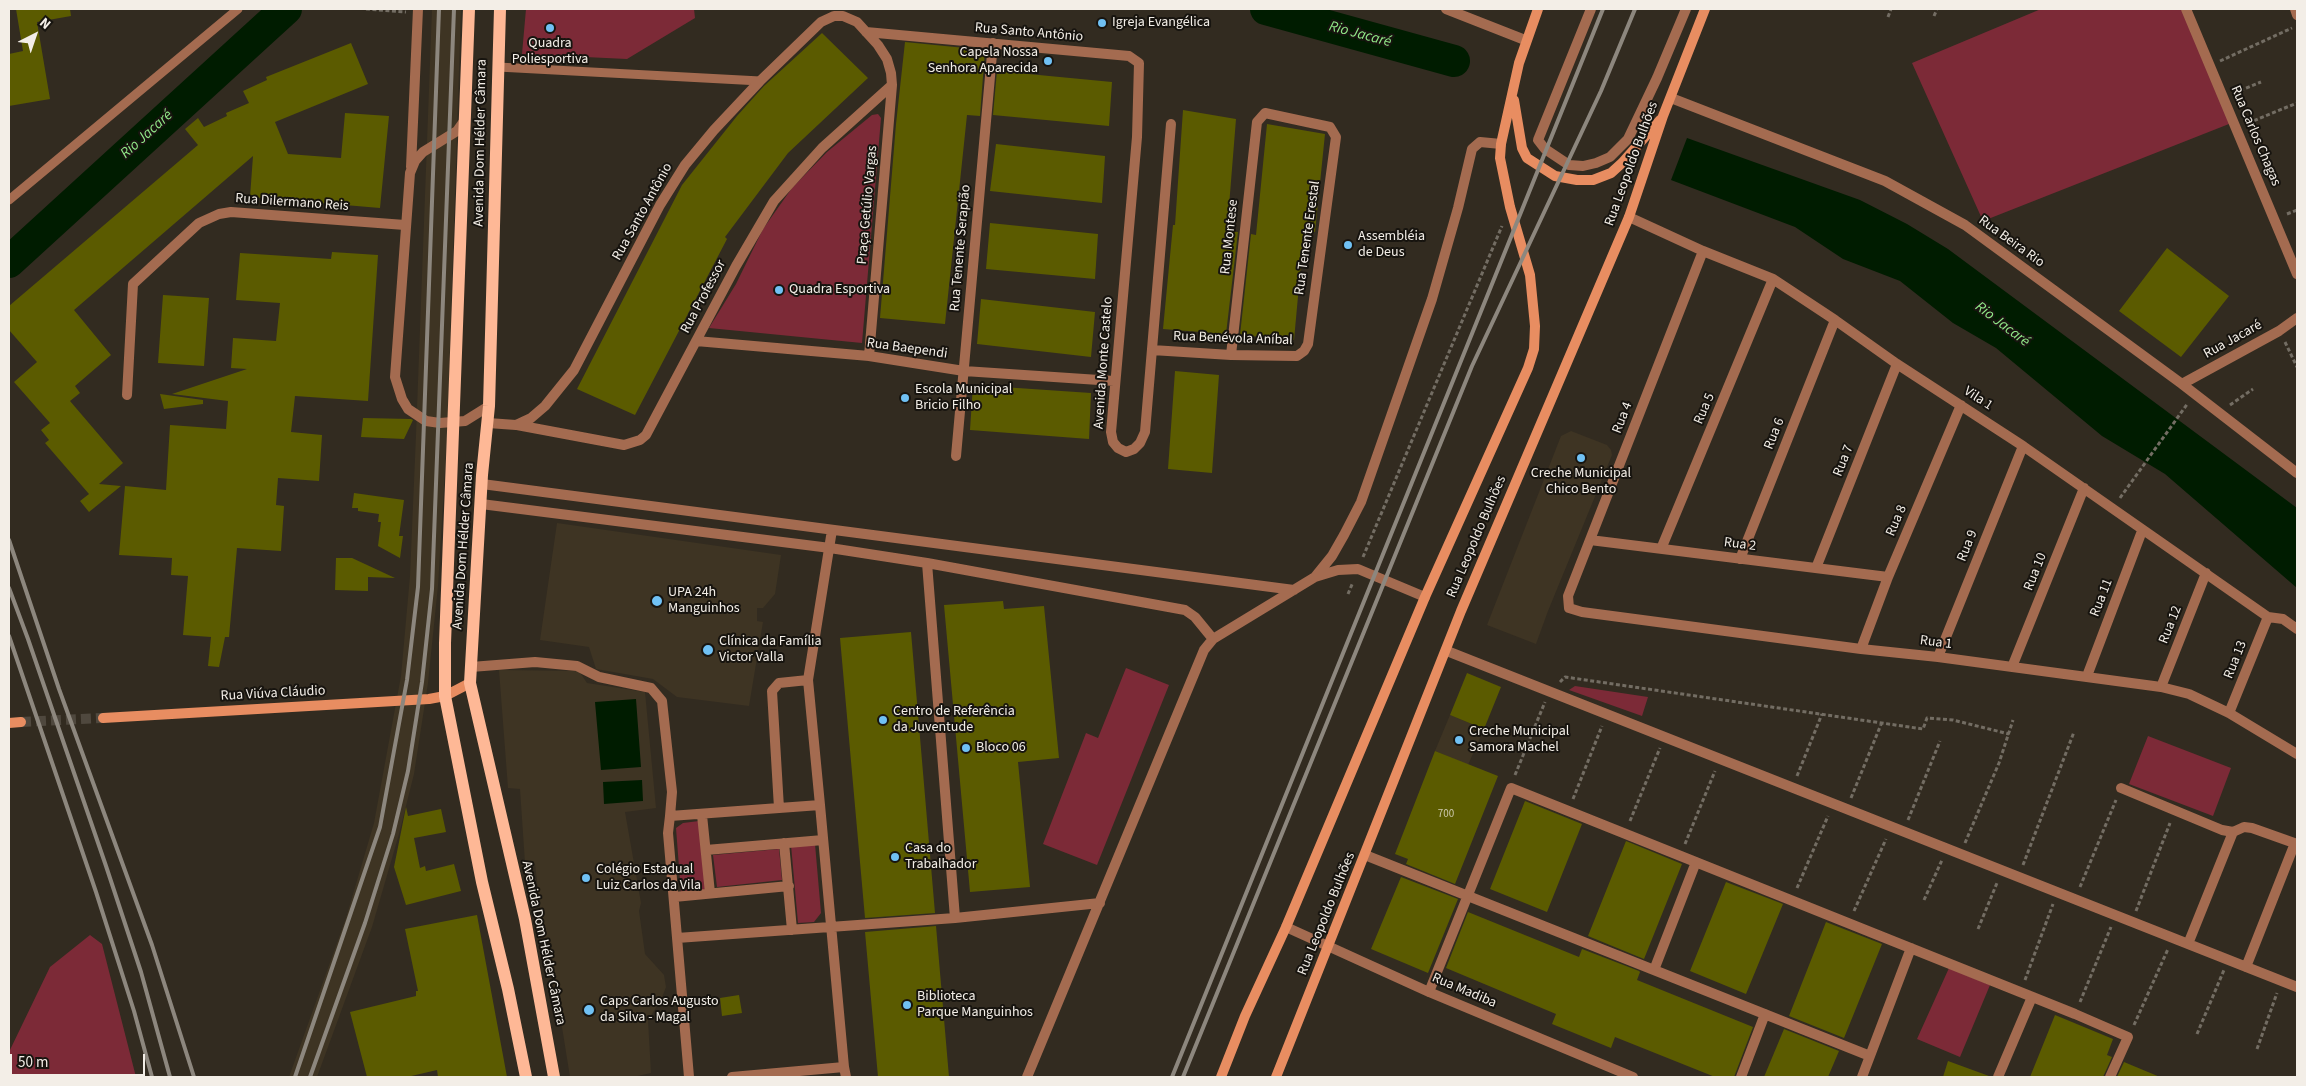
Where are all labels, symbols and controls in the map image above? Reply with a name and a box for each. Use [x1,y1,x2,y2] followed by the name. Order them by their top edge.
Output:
[10,10,60,60] north arrow
[35,13,55,34] text: N
[1112,15,1210,31] place label: Igreja Evangélica
[1096,17,1108,29] marker: Igreja Evangélica
[1327,18,1393,52] water label: Rio Jacaré
[974,20,1084,46] street label: Rua Santo Antônio
[544,22,556,34] marker: Quadra Poliesportiva
[512,36,588,68] place label: Quadra Poliesportiva
[928,45,1038,78] place label: Capela Nossa Senhora Aparecida
[1042,55,1054,67] marker: Capela Nossa Senhora Aparecida
[471,59,491,227] street label: Avenida Dom Hélder Câmara
[2226,83,2284,189] street label: Rua Carlos Chagas
[1602,100,1662,228] street label: Rua Leopoldo Bulhões
[117,107,177,163] water label: Rio Jacaré
[854,145,882,265] street label: Praça Getúlio Vargas
[609,160,677,264] street label: Rua Santo Antônio
[1292,180,1324,296] street label: Rua Tenente Erestal
[947,184,975,312] street label: Rua Tenente Serapião
[235,191,349,215] street label: Rua Dilermano Reis
[1218,199,1242,275] street label: Rua Montese
[1975,212,2047,272] street label: Rua Beira Rio
[1358,229,1425,262] place label: Assembléia de Deus
[1342,239,1354,251] marker: Assembléia de Deus
[678,257,730,337] street label: Rua Professor
[789,282,890,298] place label: Quadra Esportiva
[773,284,785,296] marker: Quadra Esportiva
[1091,296,1117,430] street label: Avenida Monte Castelo
[1971,299,2033,351] water label: Rio Jacaré
[2201,317,2265,363] street label: Rua Jacaré
[1173,329,1293,349] street label: Rua Benévola Aníbal
[866,335,948,363] street label: Rua Baependi
[915,382,1012,414] place label: Escola Municipal Bricio Filho
[1960,384,1996,414] street label: Vila 1
[1691,391,1719,427] street label: Rua 5
[899,392,911,404] marker: Escola Municipal Bricio Filho
[1609,400,1637,436] street label: Rua 4
[1761,416,1789,452] street label: Rua 6
[1830,443,1858,479] street label: Rua 7
[1575,452,1587,464] marker: Creche Municipal Chico Bento
[450,462,478,630] street label: Avenida Dom Hélder Câmara
[1531,466,1631,498] place label: Creche Municipal Chico Bento
[1444,473,1510,601] street label: Rua Leopoldo Bulhões
[1883,503,1911,539] street label: Rua 8
[1954,528,1982,564] street label: Rua 9
[1723,535,1757,555] street label: Rua 2
[2021,551,2051,593] street label: Rua 10
[2087,577,2117,619] street label: Rua 11
[668,585,740,618] place label: UPA 24h Manguinhos
[650,594,664,608] marker: UPA 24h Manguinhos
[2156,604,2186,646] street label: Rua 12
[1919,633,1953,653] street label: Rua 1
[719,634,821,666] place label: Clínica da Família Victor Valla
[2221,639,2251,681] street label: Rua 13
[701,643,715,657] marker: Clínica da Família Victor Valla
[220,683,326,705] street label: Rua Viúva Cláudio
[893,704,1015,736] place label: Centro de Referência da Juventude
[877,714,889,726] marker: Centro de Referência da Juventude
[1469,724,1569,756] place label: Creche Municipal Samora Machel
[1453,734,1465,746] marker: Creche Municipal Samora Machel
[976,740,1026,756] place label: Bloco 06
[960,742,972,754] marker: Bloco 06
[1438,808,1454,822] house number: 700
[905,841,977,874] place label: Casa do Trabalhador
[1295,850,1359,978] street label: Rua Leopoldo Bulhões
[889,851,901,863] marker: Casa do Trabalhador
[517,859,569,1027] street label: Avenida Dom Hélder Câmara
[596,862,701,894] place label: Colégio Estadual Luiz Carlos da Vila
[580,872,592,884] marker: Colégio Estadual Luiz Carlos da Vila
[1429,970,1499,1012] street label: Rua Madiba
[917,989,1033,1022] place label: Biblioteca Parque Manguinhos
[600,994,719,1026] place label: Caps Carlos Augusto da Silva - Magal
[901,999,913,1011] marker: Biblioteca Parque Manguinhos
[582,1003,596,1017] marker: Caps Carlos Augusto da Silva - Magal
[12,1044,148,1076] scale bar
[18,1052,48,1073] text: 50 m

